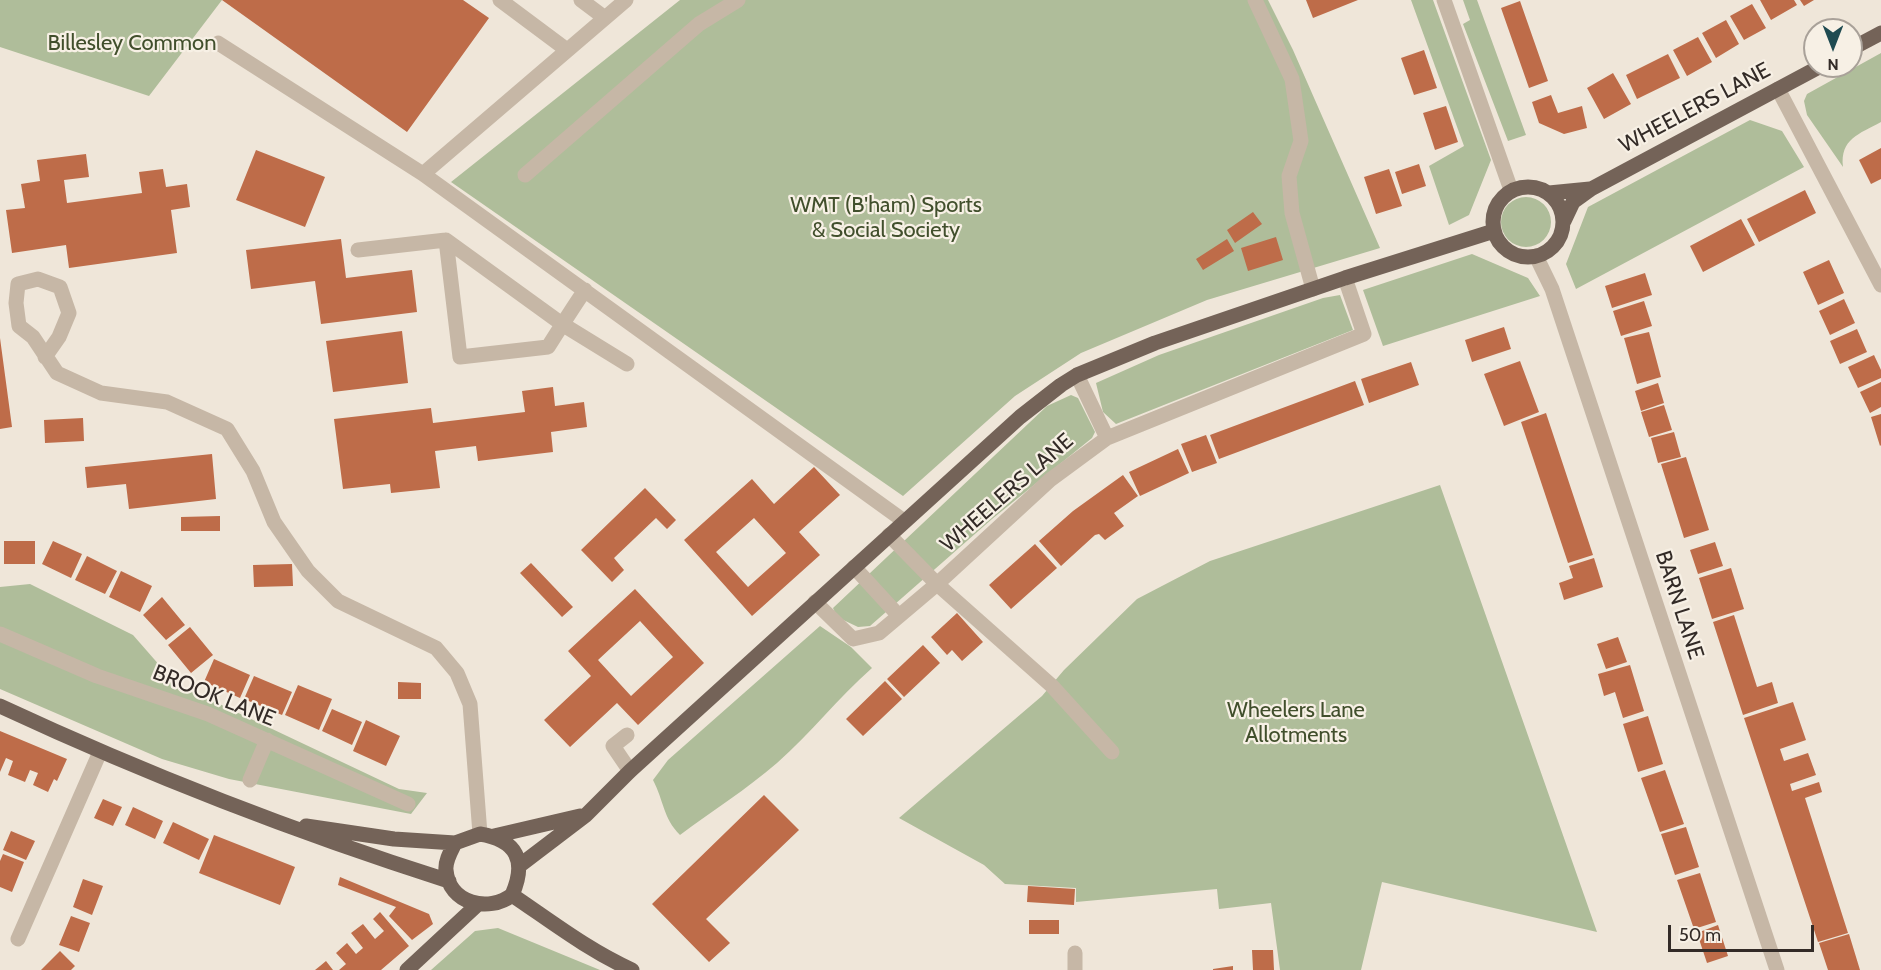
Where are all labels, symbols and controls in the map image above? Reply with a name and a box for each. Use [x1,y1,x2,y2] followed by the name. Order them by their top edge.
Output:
[1803,18,1863,78] north arrow
[48,31,216,57] park label: Billesley Common
[1827,55,1839,74] text: N
[1615,57,1775,159] street label: WHEELERS LANE
[790,193,982,244] park label: WMT (B'ham) Sports & Social Society
[935,428,1079,558] street label: WHEELERS LANE
[1649,547,1709,663] street label: BARN LANE
[149,659,279,733] street label: BROOK LANE
[1227,698,1365,750] park label: Wheelers Lane Allotments
[1671,913,1816,951] scale bar
[1679,924,1721,946] text: 50 m

